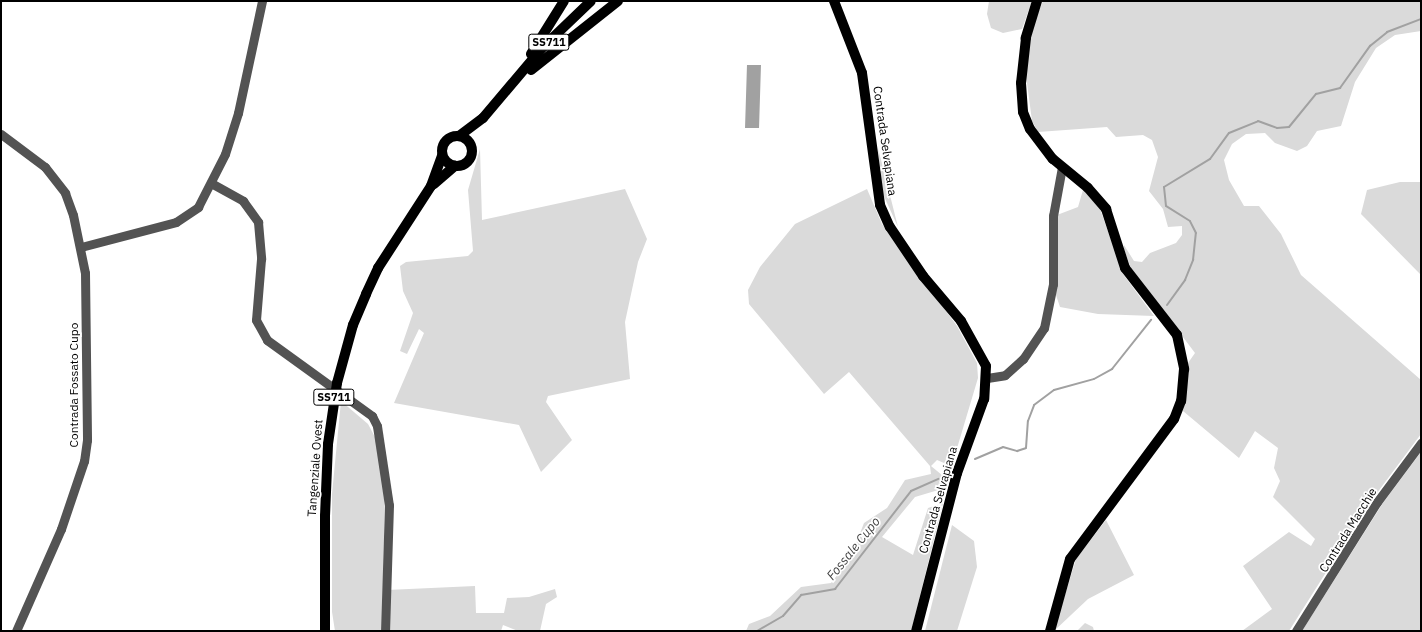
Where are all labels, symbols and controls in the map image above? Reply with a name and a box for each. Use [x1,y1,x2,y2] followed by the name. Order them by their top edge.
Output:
[528,33,570,51] road number: SS711
[870,85,900,197] street label: Contrada Selvapiana
[67,323,81,447] street label: Contrada Fossato Cupo
[313,388,355,406] road number: SS711
[304,419,326,517] street label: Tangenziale Ovest
[916,445,960,555] street label: Contrada Selvapiana
[1316,485,1380,575] street label: Contrada Macchie
[824,514,884,584] water label: Fossale Cupo

